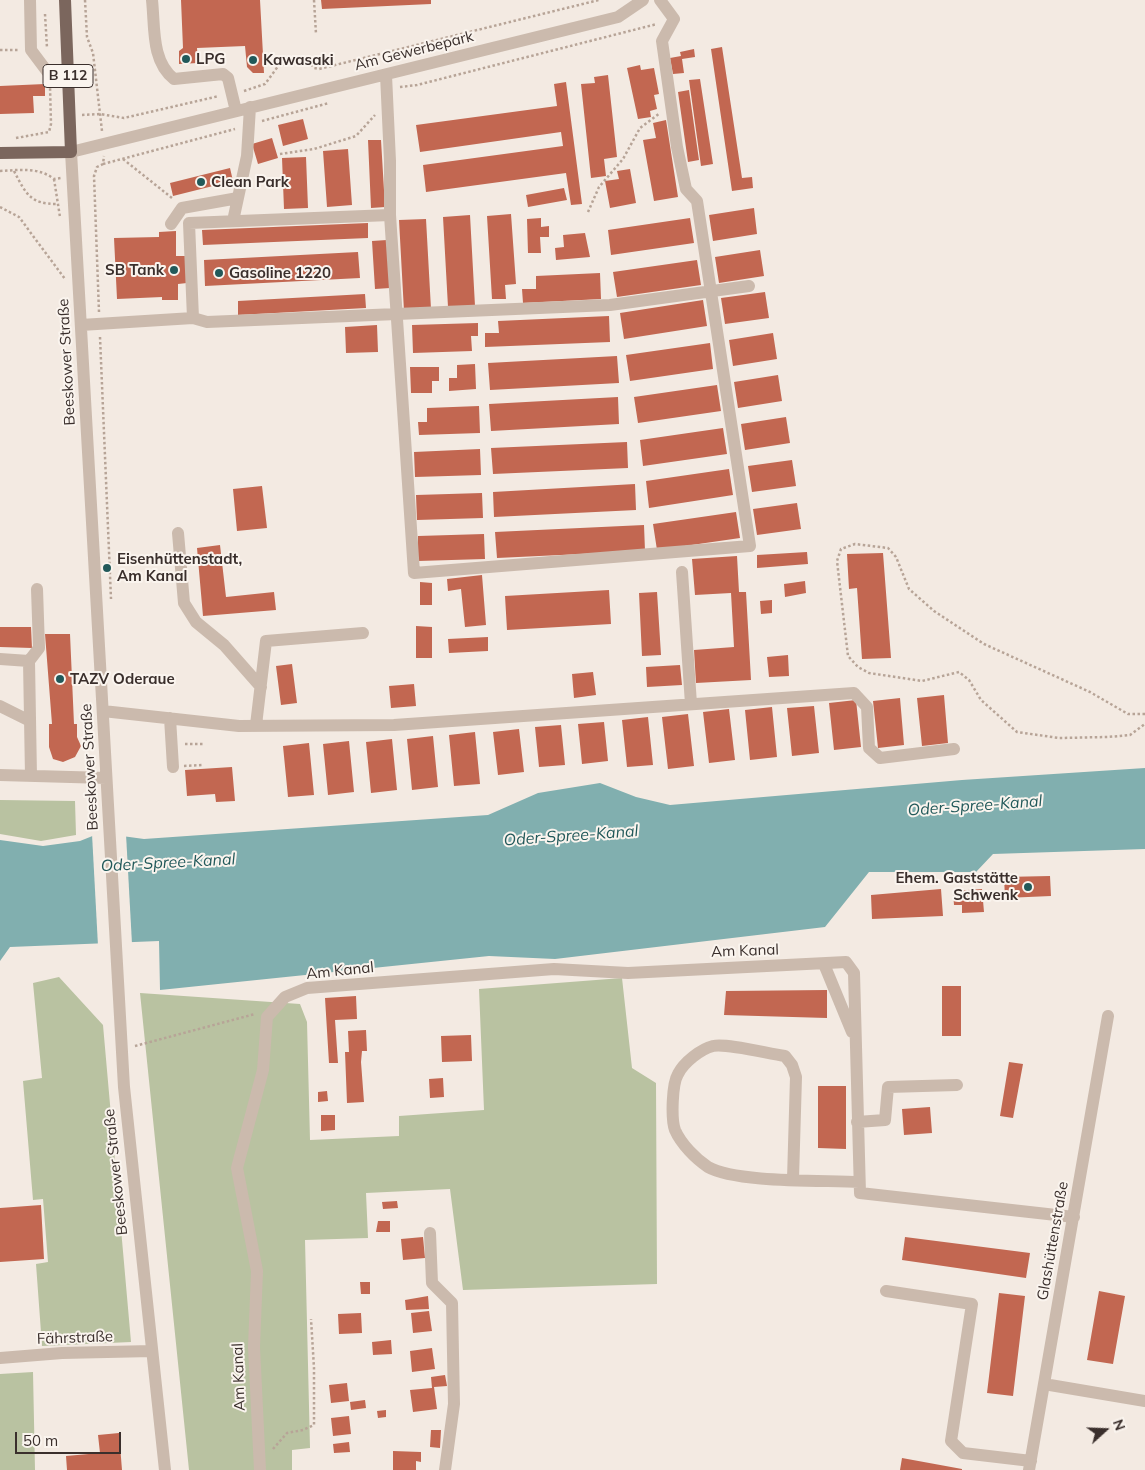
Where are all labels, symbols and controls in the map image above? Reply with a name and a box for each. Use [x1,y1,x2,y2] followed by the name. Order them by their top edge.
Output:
[353,28,475,74] street label: Am Gewerbepark
[196,50,225,68] place label: LPG
[263,51,334,69] place label: Kawasaki
[180,53,192,65] marker: LPG
[247,54,259,66] marker: Kawasaki
[43,64,93,88] road number: B 112
[211,173,289,191] place label: Clean Park
[195,176,207,188] marker: Clean Park
[105,261,164,279] place label: SB Tank
[168,264,180,276] marker: SB Tank
[229,264,331,282] place label: Gasoline 1220
[213,267,225,279] marker: Gasoline 1220
[55,298,79,426] street label: Beeskower Straße
[117,550,242,585] place label: Eisenhüttenstadt, Am Kanal
[101,562,113,574] marker: Eisenhüttenstadt, Am Kanal
[70,670,175,688] place label: TAZV Oderaue
[54,673,66,685] marker: TAZV Oderaue
[78,703,102,831] street label: Beeskower Straße
[907,792,1043,820] water label: Oder-Spree-Kanal
[503,822,639,850] water label: Oder-Spree-Kanal
[100,850,236,876] water label: Oder-Spree-Kanal
[895,869,1018,904] place label: Ehem. Gaststätte Schwenk
[1022,881,1034,893] marker: Ehem. Gaststätte Schwenk
[711,941,779,961] street label: Am Kanal
[305,958,375,984] street label: Am Kanal
[100,1108,132,1236] street label: Beeskower Straße
[1034,1180,1072,1302] street label: Glashüttenstraße
[37,1328,113,1348] street label: Fährstraße
[229,1343,249,1411] street label: Am Kanal
[1080,1405,1130,1455] north arrow
[1109,1417,1129,1433] text: N
[18,1422,124,1454] scale bar
[23,1431,58,1450] text: 50 m

